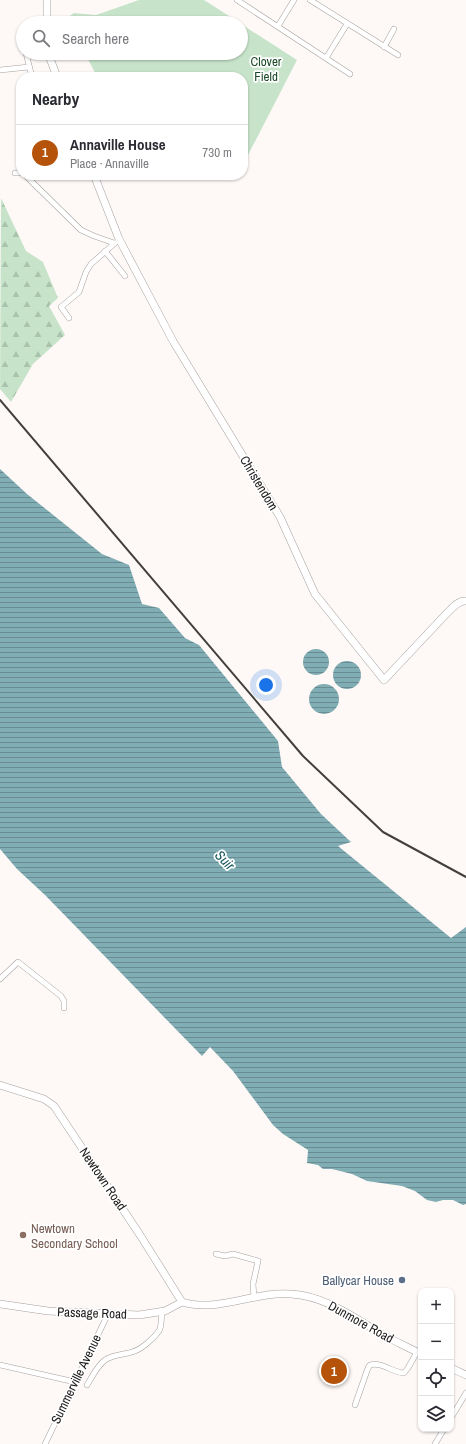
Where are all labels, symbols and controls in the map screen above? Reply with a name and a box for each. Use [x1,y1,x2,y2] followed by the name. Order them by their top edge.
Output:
[16,16,248,60] search box
[30,27,52,49] icon: search
[62,28,129,49] text: Search here
[251,53,282,85] park label: Clover Field
[32,87,79,110] text: Nearby
[70,134,166,155] text: Annaville House
[42,144,48,161] text: 1
[202,144,232,161] text: 730 m
[70,155,149,172] text: Place · Annaville
[236,452,282,514] street label: Christendom
[256,675,276,695] your location
[211,846,240,875] water label: Suir
[76,1144,130,1214] street label: Newtown Road
[31,1220,118,1252] place label: Newtown Secondary School
[18,1230,28,1240] marker: Newtown Secondary School
[322,1272,394,1289] place label: Ballycar House
[397,1275,407,1285] marker: Ballycar House
[418,1288,454,1432] map controls
[418,1288,454,1324] button: +
[325,1297,397,1347] street label: Dunmore Road
[57,1303,127,1323] street label: Passage Road
[418,1324,454,1360] button: −
[47,1331,105,1427] street label: Summerville Avenue
[321,1356,347,1386] pin: 1
[418,1360,454,1396] button: locate
[418,1396,454,1432] button: layers

